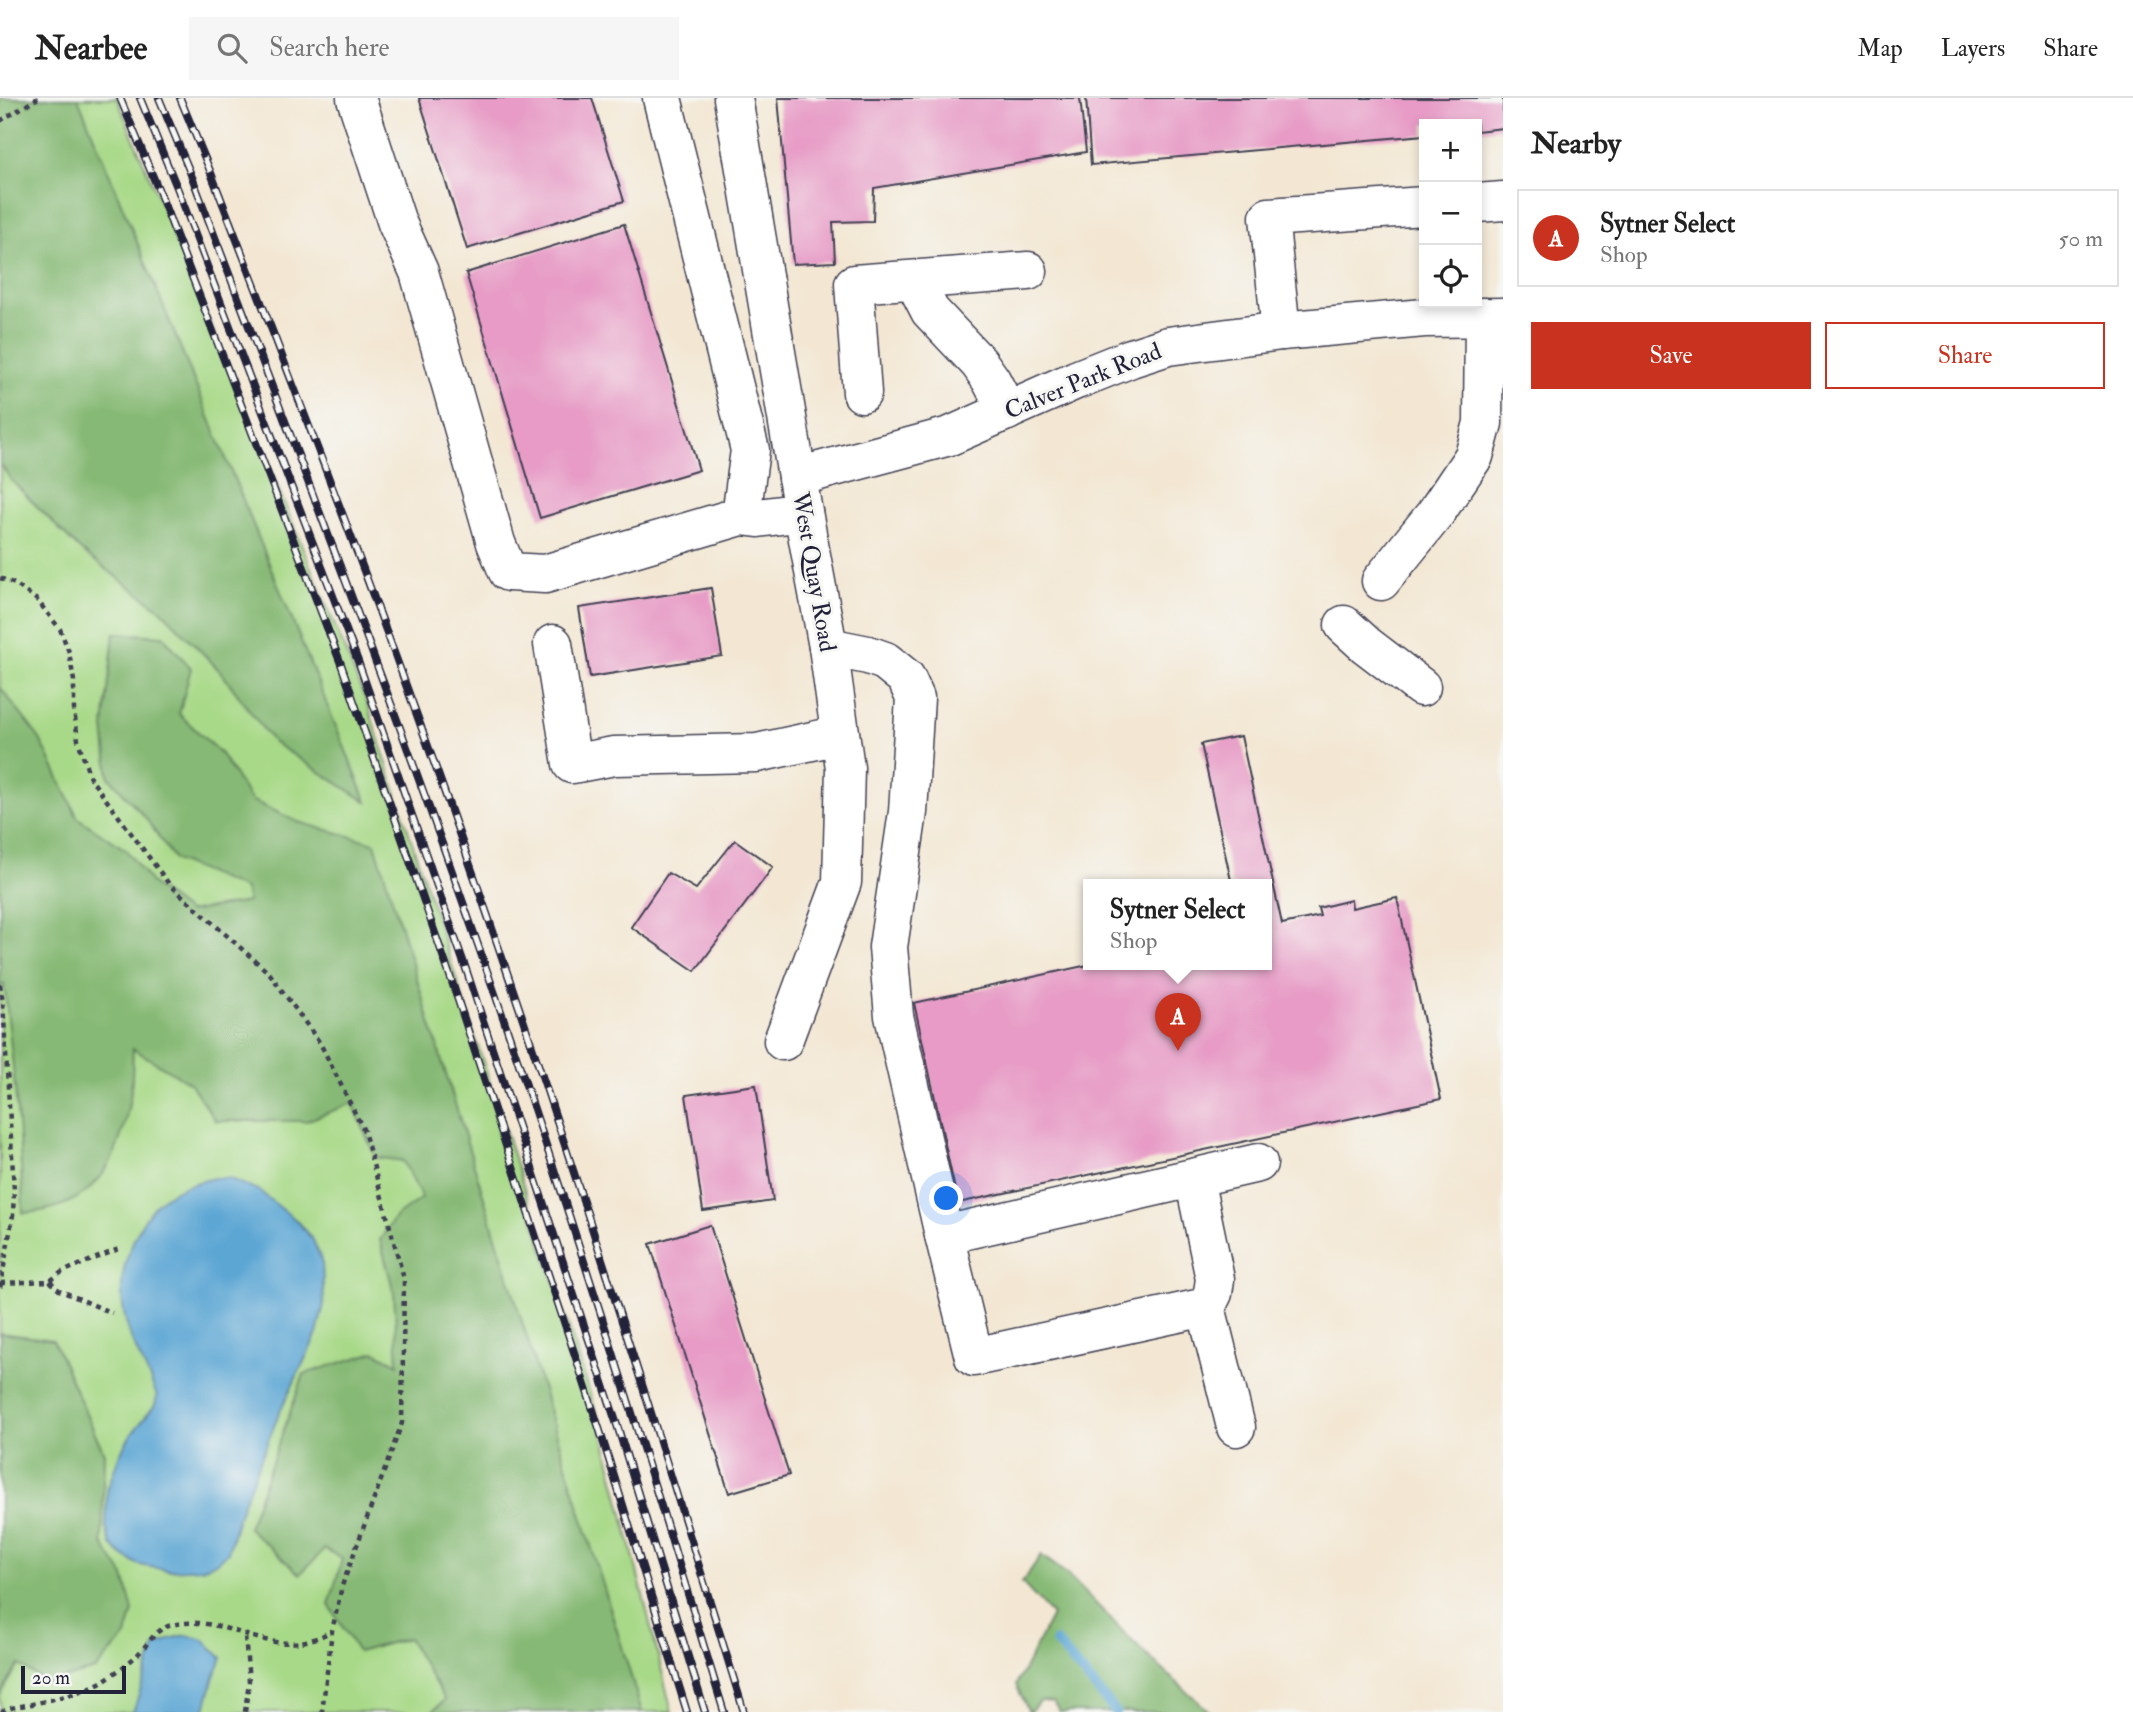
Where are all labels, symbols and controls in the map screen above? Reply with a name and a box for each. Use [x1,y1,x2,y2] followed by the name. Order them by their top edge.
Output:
[189,17,679,80] search box
[35,28,147,69] text: Nearbee
[213,29,251,67] icon: search
[269,32,389,64] text: Search here
[1858,33,1903,64] text: Map
[1941,33,2005,64] text: Layers
[2043,33,2098,64] text: Share
[1419,119,1482,308] map controls
[1419,119,1482,182] button: +
[1531,125,1621,162] text: Nearby
[1419,182,1482,245] button: −
[1600,208,1735,240] text: Sytner Select
[1549,224,1563,253] text: A
[2059,224,2103,253] text: 50 m
[1600,240,1648,269] text: Shop
[1419,245,1482,308] button: locate
[1531,322,1811,389] button: Save
[1825,322,2105,389] button: Share
[1000,335,1166,427] street label: Calver Park Road
[785,489,843,654] street label: West Quay Road
[1083,879,1272,970] popup
[1110,894,1245,926] text: Sytner Select
[1110,926,1157,955] text: Shop
[1155,993,1201,1051] pin: A
[929,1181,963,1215] your location
[21,1663,126,1695] scale bar
[32,1666,70,1690] text: 20 m

